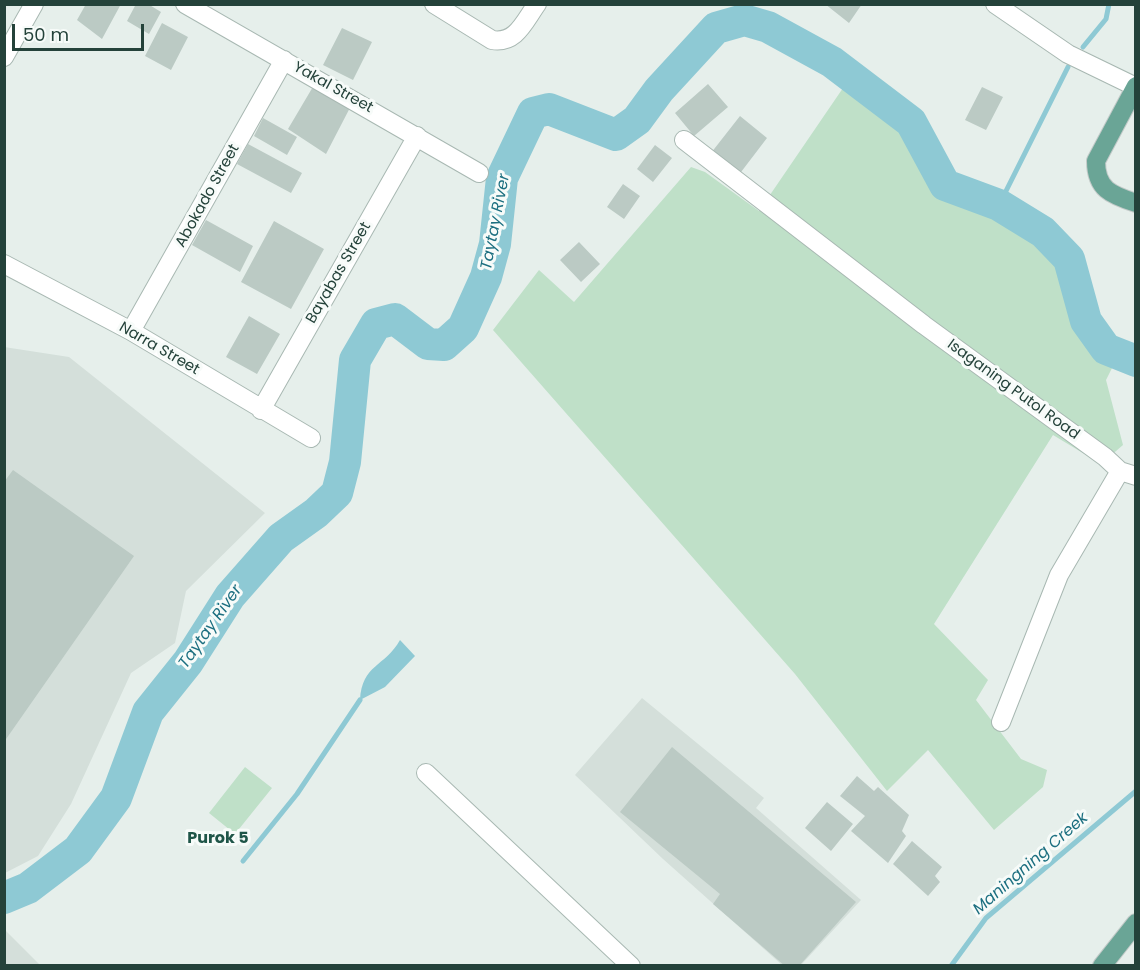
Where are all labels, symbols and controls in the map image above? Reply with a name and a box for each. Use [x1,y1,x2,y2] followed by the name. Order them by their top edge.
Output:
[15,12,147,50] scale bar
[23,22,69,47] text: 50 m
[290,59,376,117] street label: Yakal Street
[172,141,244,251] street label: Abokado Street
[477,172,515,272] water label: Taytay River
[303,219,375,327] street label: Bayabas Street
[116,319,202,379] street label: Narra Street
[943,336,1083,444] street label: Isaganing Putol Road
[175,582,247,672] water label: Taytay River
[970,809,1092,919] water label: Maningning Creek
[187,829,249,849] district label: Purok 5

